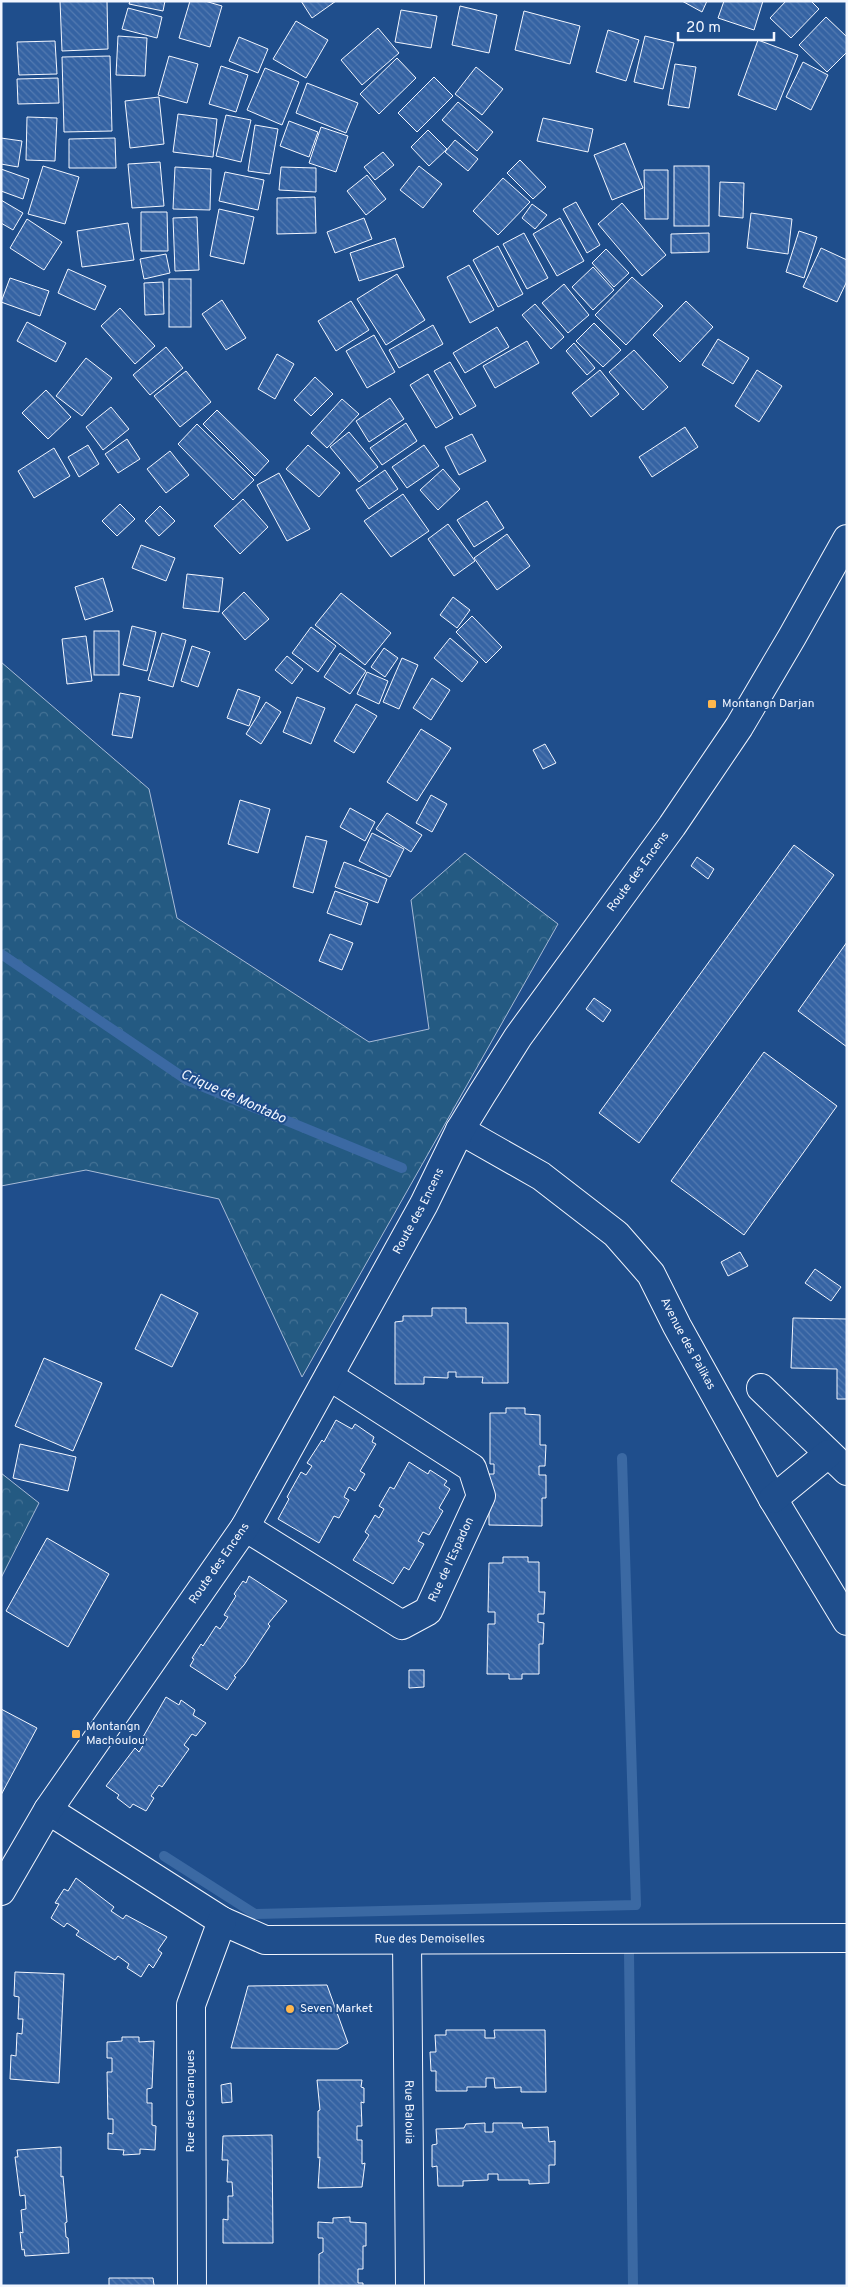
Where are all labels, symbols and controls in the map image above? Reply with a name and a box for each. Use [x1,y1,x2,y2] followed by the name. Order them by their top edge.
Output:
[678,10,774,42] scale bar
[686,19,721,38] text: 20 m
[722,696,814,712] place label: Montangn Darjan
[706,698,718,710] marker: Montangn Darjan
[604,829,673,915] street label: Route des Encens
[178,1066,289,1128] water label: Crique de Montabo
[390,1165,448,1257] street label: Route des Encens
[656,1295,719,1393] street label: Avenue des Palikas
[425,1515,478,1605] street label: Rue de l'Espadon
[186,1520,254,1607] street label: Route des Encens
[86,1719,145,1749] place label: Montangn Machoulou
[70,1728,82,1740] marker: Montangn Machoulou
[374,1931,485,1948] street label: Rue des Demoiselles
[300,2001,373,2017] place label: Seven Market
[284,2003,296,2015] marker: Seven Market
[183,2050,199,2152] street label: Rue des Carangues
[400,2080,417,2144] street label: Rue Balouia

